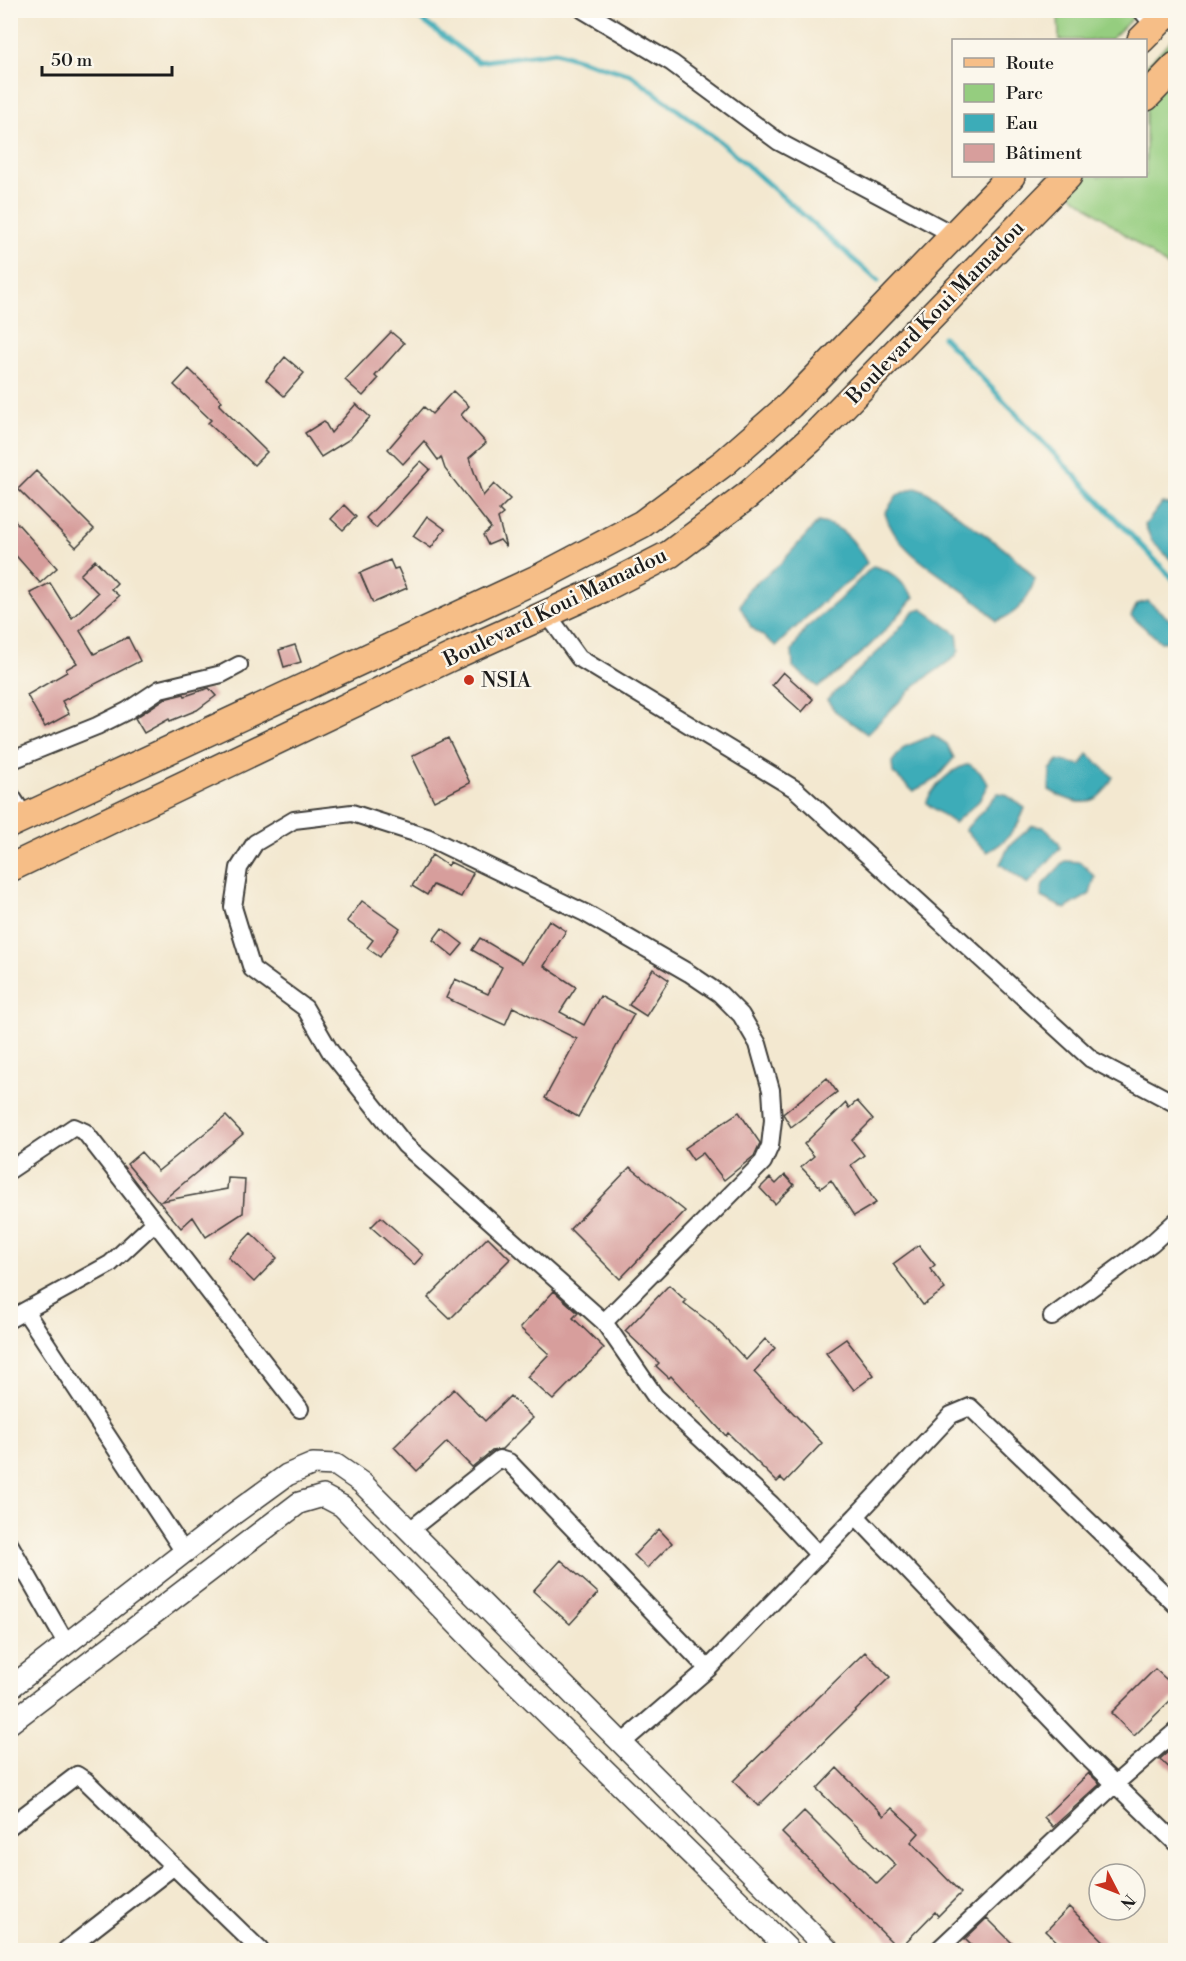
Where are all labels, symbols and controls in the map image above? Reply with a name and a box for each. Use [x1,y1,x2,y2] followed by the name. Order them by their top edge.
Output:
[42,39,172,77] scale bar
[952,39,1147,177] legend
[51,49,93,72] text: 50 m
[1006,52,1054,75] text: Route
[1006,82,1043,105] text: Parc
[1006,112,1039,135] text: Eau
[1005,142,1083,165] text: Bâtiment
[840,215,1030,411] street label: Boulevard Koui Mamadou
[439,542,671,674] street label: Boulevard Koui Mamadou
[481,668,532,694] place label: NSIA
[462,673,476,687] marker: NSIA
[1087,1862,1147,1922] north arrow
[1116,1890,1139,1913] text: N

